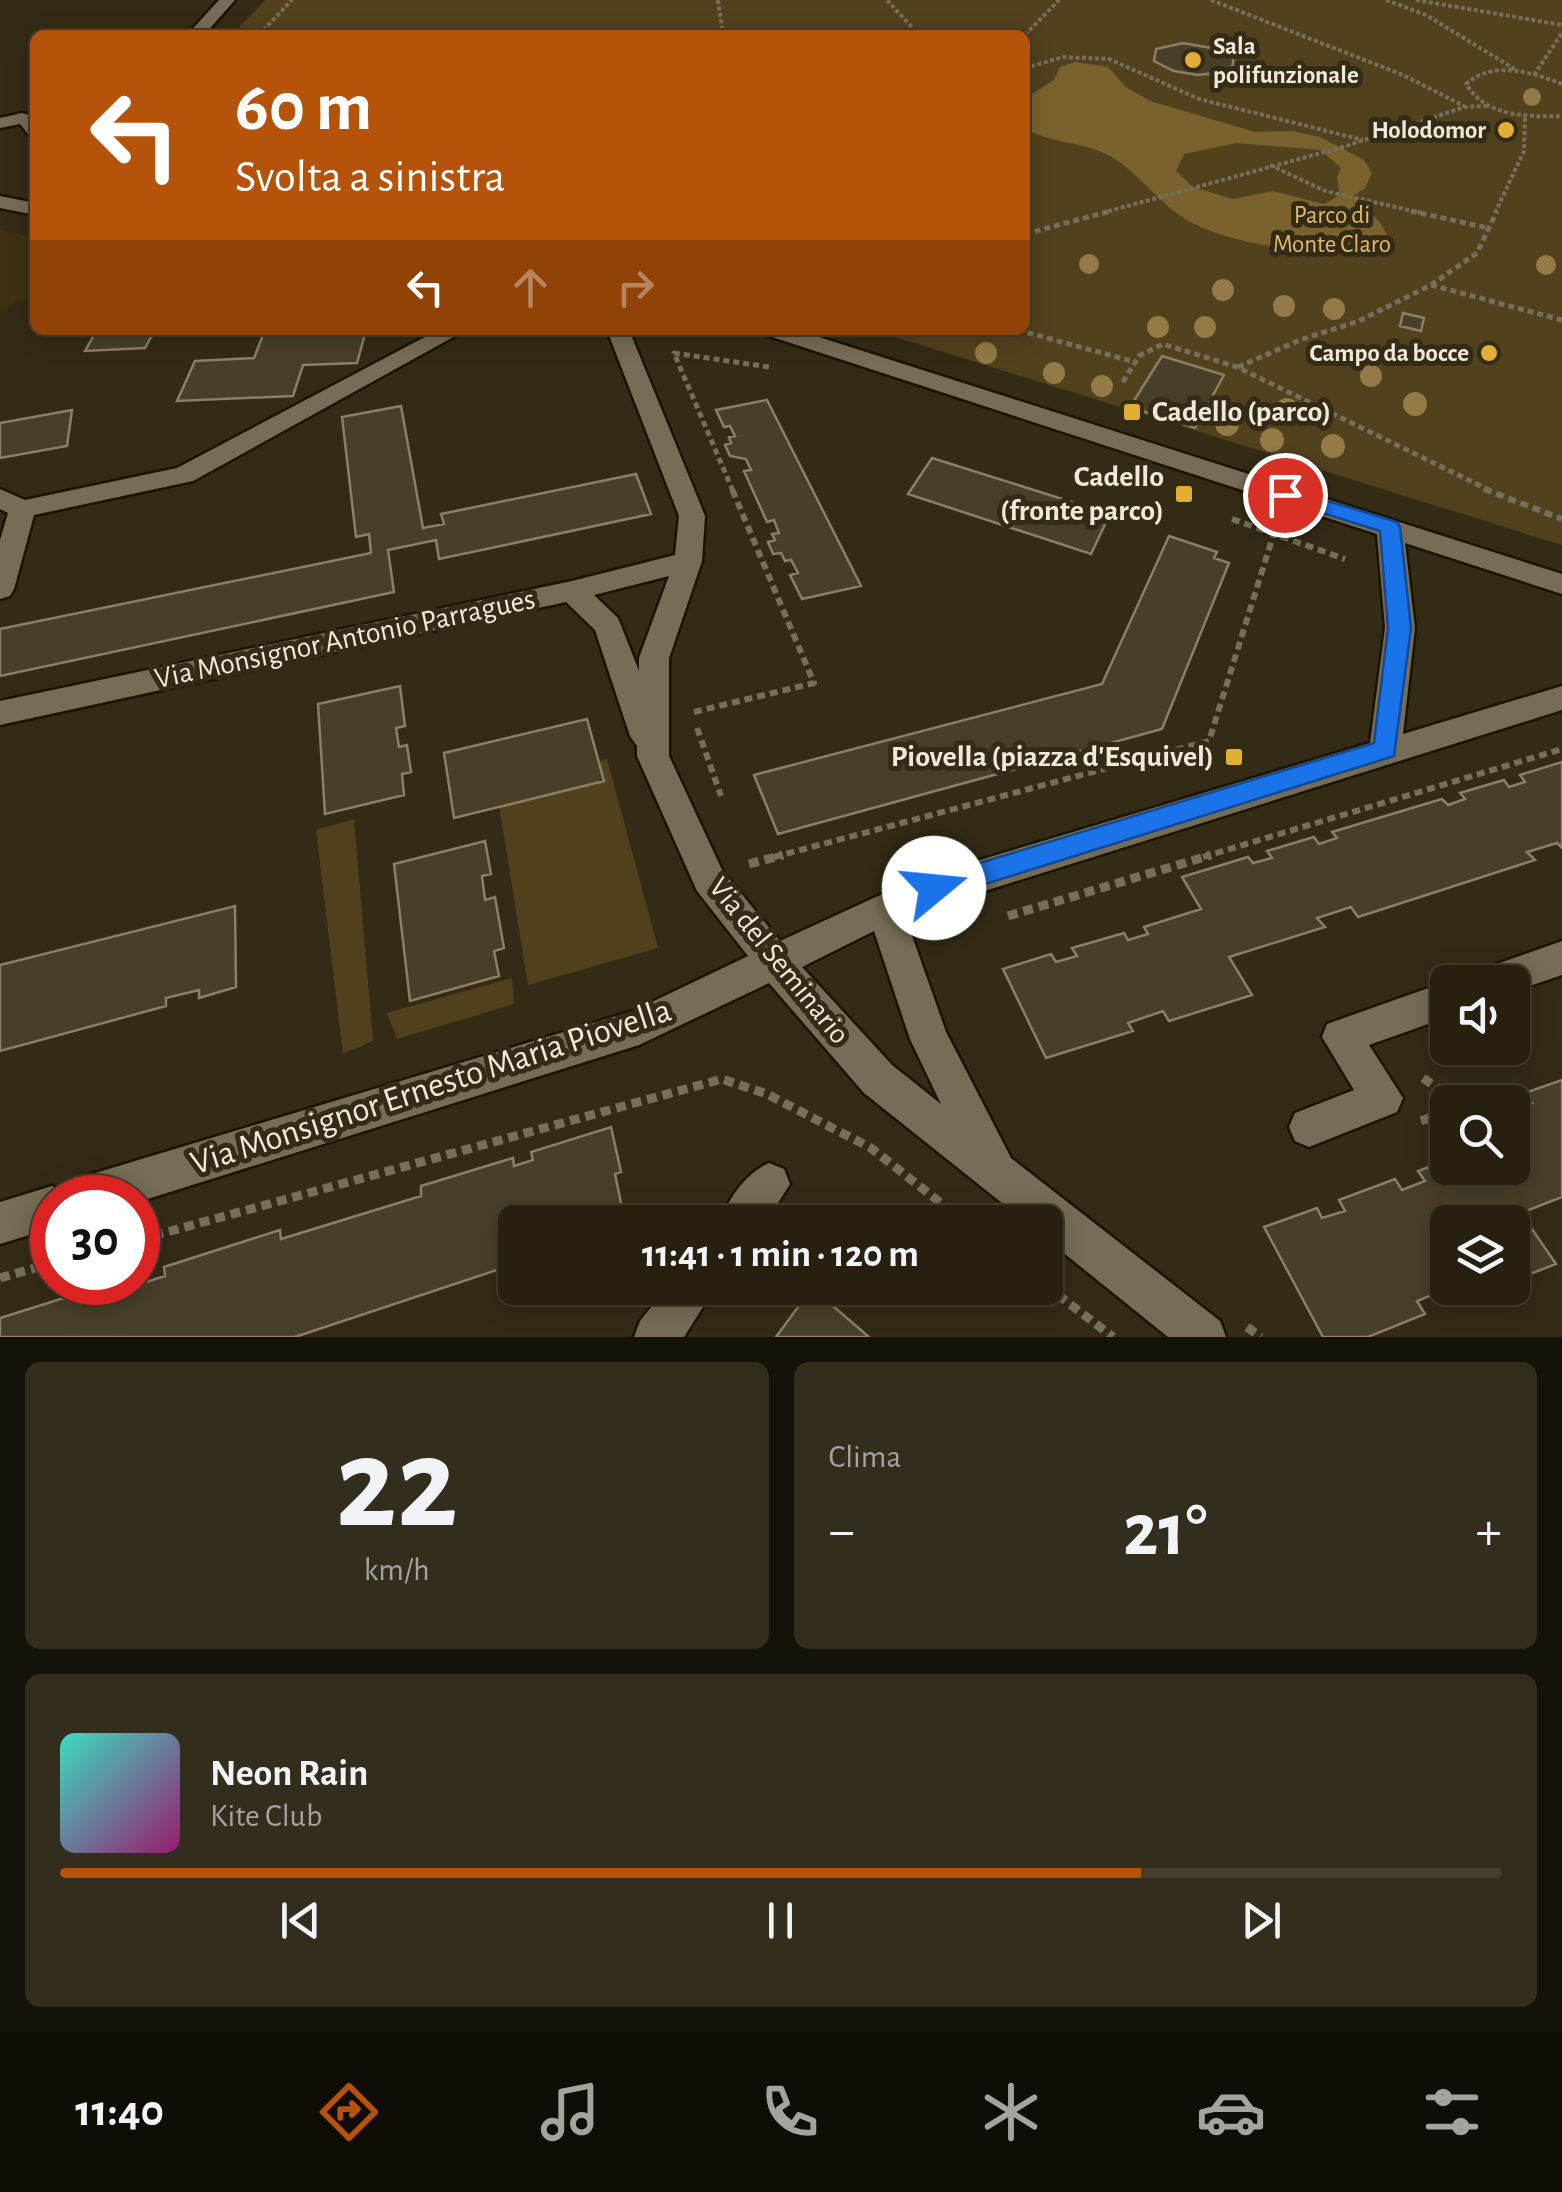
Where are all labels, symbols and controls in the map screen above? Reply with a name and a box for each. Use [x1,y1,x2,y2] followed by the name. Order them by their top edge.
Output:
[1213,34,1359,88] place label: Sala polifunzionale
[1182,49,1204,71] marker: Sala polifunzionale
[70,70,200,200] icon: left
[235,73,372,143] text: 60 m
[1371,118,1486,143] place label: Holodomor
[1495,119,1517,141] marker: Holodomor
[235,155,505,200] text: Svolta a sinistra
[1273,203,1391,257] park label: Parco di Monte Claro
[398,260,453,315] icon: left
[503,260,558,315] icon: ahead
[608,260,663,315] icon: right
[1310,341,1469,366] place label: Campo da bocce
[1478,342,1500,364] marker: Campo da bocce
[1152,397,1331,427] place label: Cadello (parco)
[1121,401,1143,423] marker: Cadello (parco)
[1243,453,1328,538] pin
[1000,462,1164,526] place label: Cadello (fronte parco)
[1258,468,1313,523] icon: arrive
[1173,483,1195,505] marker: Cadello (fronte parco)
[152,584,538,694] street label: Via Monsignor Antonio Parragues
[891,742,1214,772] place label: Piovella (piazza d'Esquivel)
[1223,746,1245,768] marker: Piovella (piazza d'Esquivel)
[882,836,986,940] position arrow
[703,872,855,1050] street label: Via del Seminario
[1430,965,1530,1305] map controls
[1430,965,1530,1065] button: sound
[186,993,676,1181] street label: Via Monsignor Ernesto Maria Piovella
[1430,1085,1530,1185] button: search
[30,1175,160,1305] speed limit sign: 30
[1430,1205,1530,1305] button: layers
[642,1236,919,1274] text: 11:41 · 1 min · 120 m
[336,1421,458,1551] text: 22
[829,1441,901,1473] text: Clima
[1123,1494,1207,1569] text: 21°
[829,1504,855,1559] text: −
[1476,1504,1502,1559] text: +
[364,1554,430,1586] text: km/h
[210,1755,368,1793] text: Neon Rain
[210,1800,322,1832] text: Kite Club
[273,1893,328,1948] icon: previous
[753,1893,808,1948] icon: pause
[1234,1893,1289,1948] icon: next
[314,2077,384,2147] icon: directions
[535,2077,605,2147] icon: music
[755,2077,825,2147] icon: phone
[976,2077,1046,2147] icon: climate
[1196,2077,1266,2147] icon: car
[1417,2077,1487,2147] icon: filters
[75,2089,164,2134] text: 11:40

